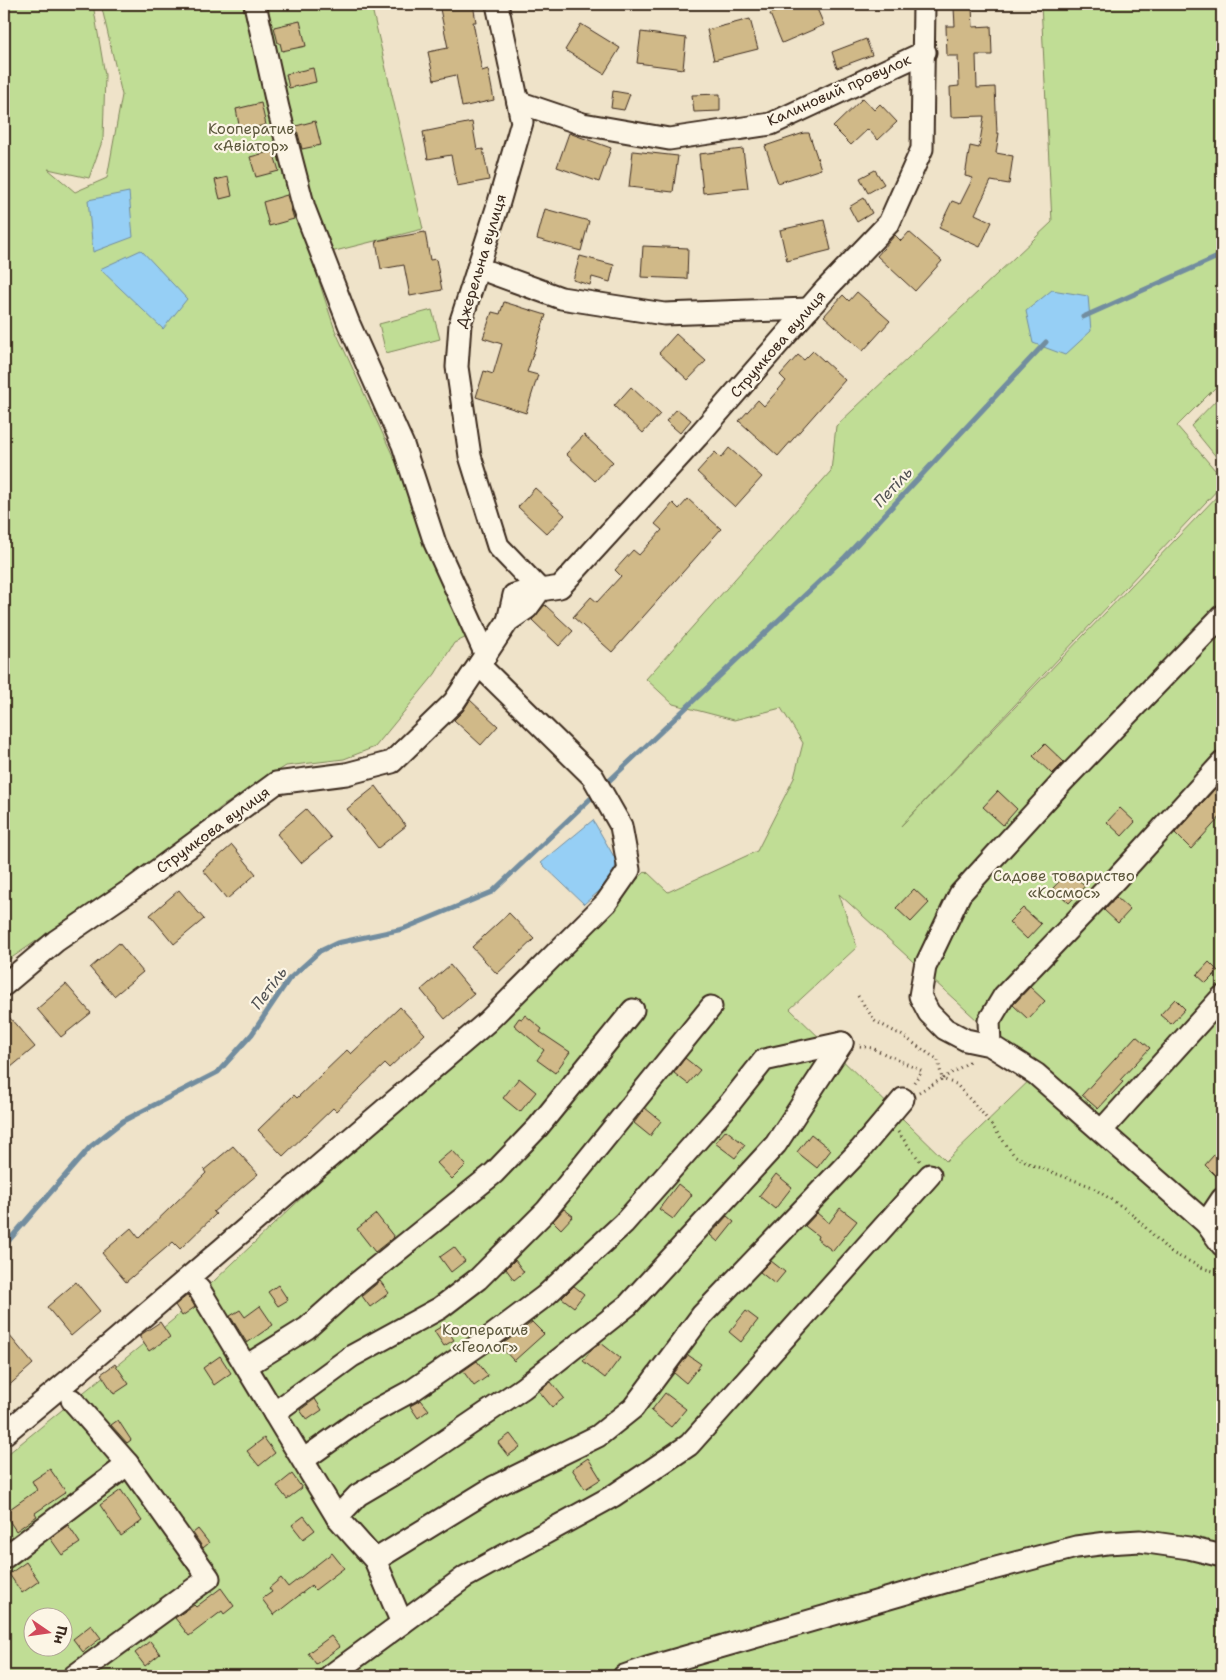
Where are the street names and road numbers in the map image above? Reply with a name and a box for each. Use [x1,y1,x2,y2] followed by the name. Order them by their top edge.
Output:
[764,49,914,131] street label: Калиновий провулок
[451,192,511,330] street label: Джерельна вулиця
[726,286,830,402] street label: Струмкова вулиця
[152,782,274,878] street label: Струмкова вулиця

